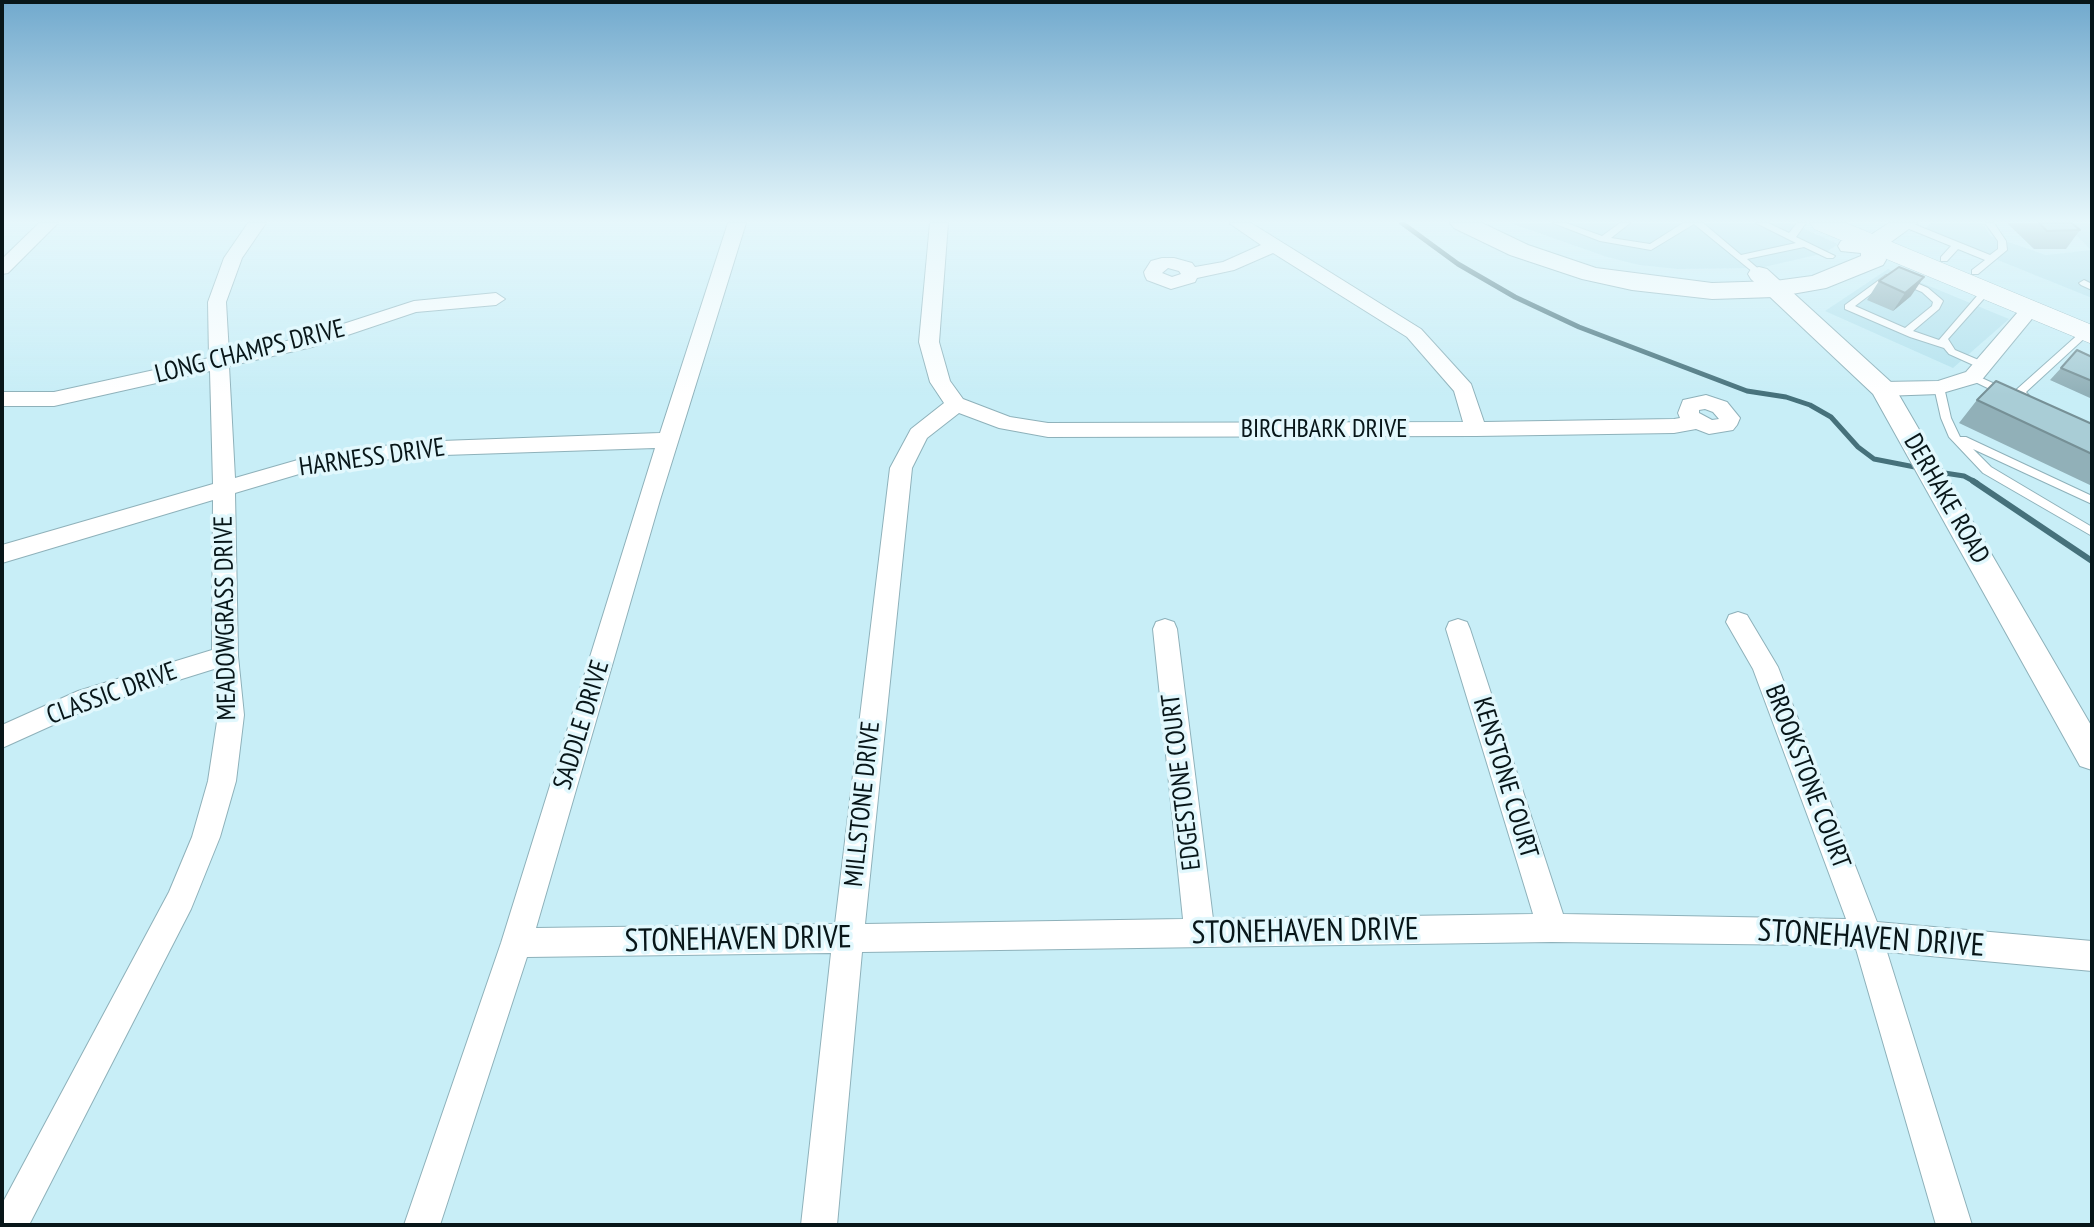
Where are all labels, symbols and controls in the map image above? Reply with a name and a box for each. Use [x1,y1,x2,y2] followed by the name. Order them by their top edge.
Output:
[152,313,348,391] street label: LONG CHAMPS DRIVE
[1241,414,1407,446] street label: BIRCHBARK DRIVE
[1896,429,1996,569] street label: DERHAKE ROAD
[297,432,447,484] street label: HARNESS DRIVE
[209,515,243,721] street label: MEADOWGRASS DRIVE
[43,656,181,732] street label: CLASSIC DRIVE
[548,657,616,793] street label: SADDLE DRIVE
[1758,681,1856,873] street label: BROOKSTONE COURT
[1156,692,1208,872] street label: EDGESTONE COURT
[1466,694,1544,862] street label: KENSTONE COURT
[839,720,887,888] street label: MILLSTONE DRIVE
[1191,911,1419,953] street label: STONEHAVEN DRIVE
[1756,912,1986,966] street label: STONEHAVEN DRIVE
[624,919,852,961] street label: STONEHAVEN DRIVE

